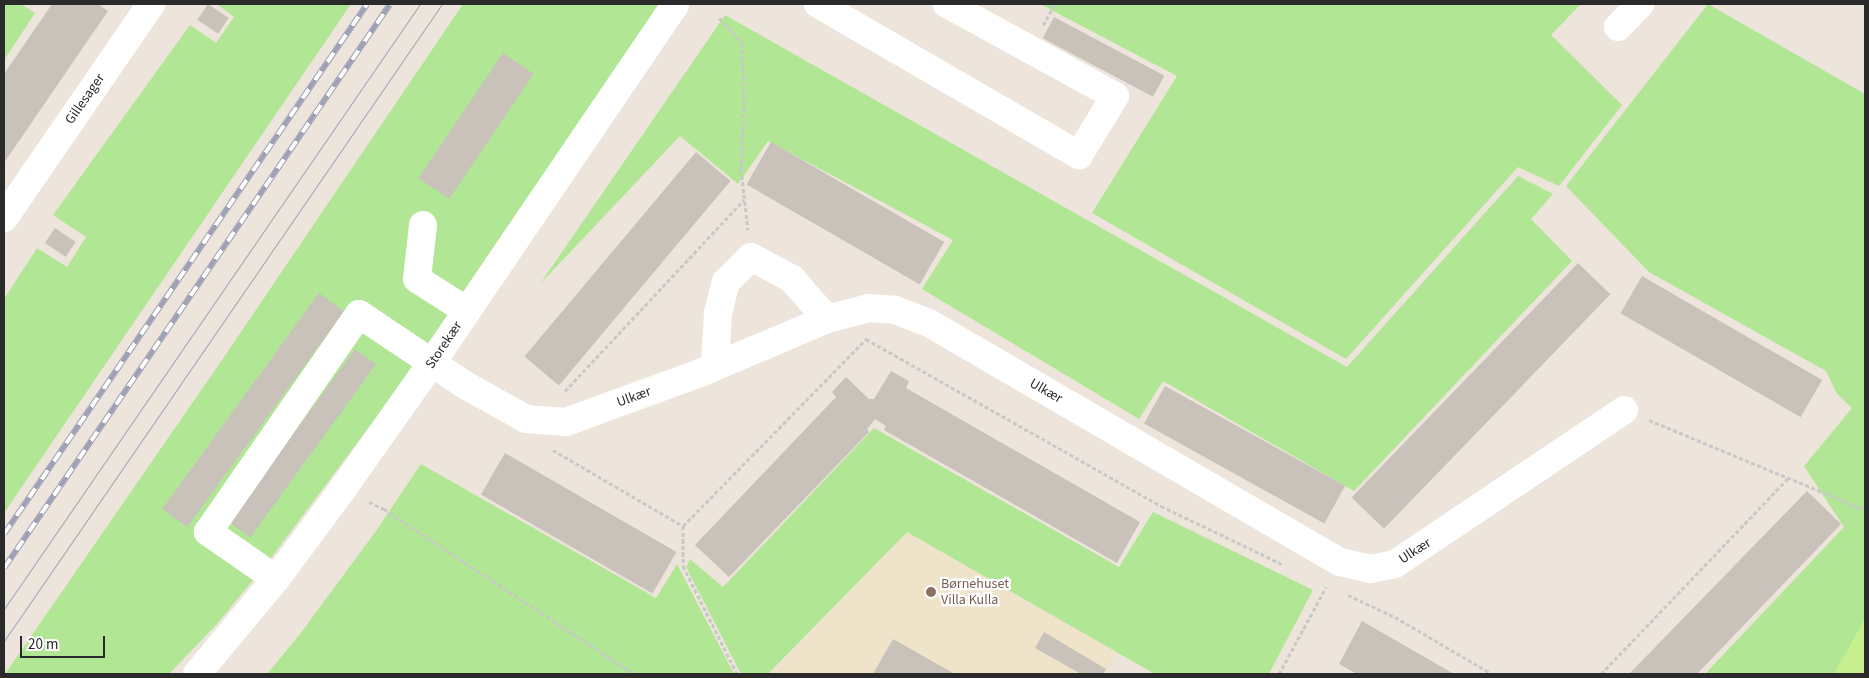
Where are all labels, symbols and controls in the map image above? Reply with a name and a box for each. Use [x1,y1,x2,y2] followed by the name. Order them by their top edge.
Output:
[62,71,108,127] street label: Gillesager
[422,318,466,372] street label: Storekær
[1027,375,1065,407] street label: Ulkær
[615,383,653,411] street label: Ulkær
[1396,534,1434,568] street label: Ulkær
[941,576,1009,608] place label: Børnehuset Villa Kulla
[925,586,937,598] marker: Børnehuset Villa Kulla
[22,626,108,658] scale bar
[28,634,58,655] text: 20 m

